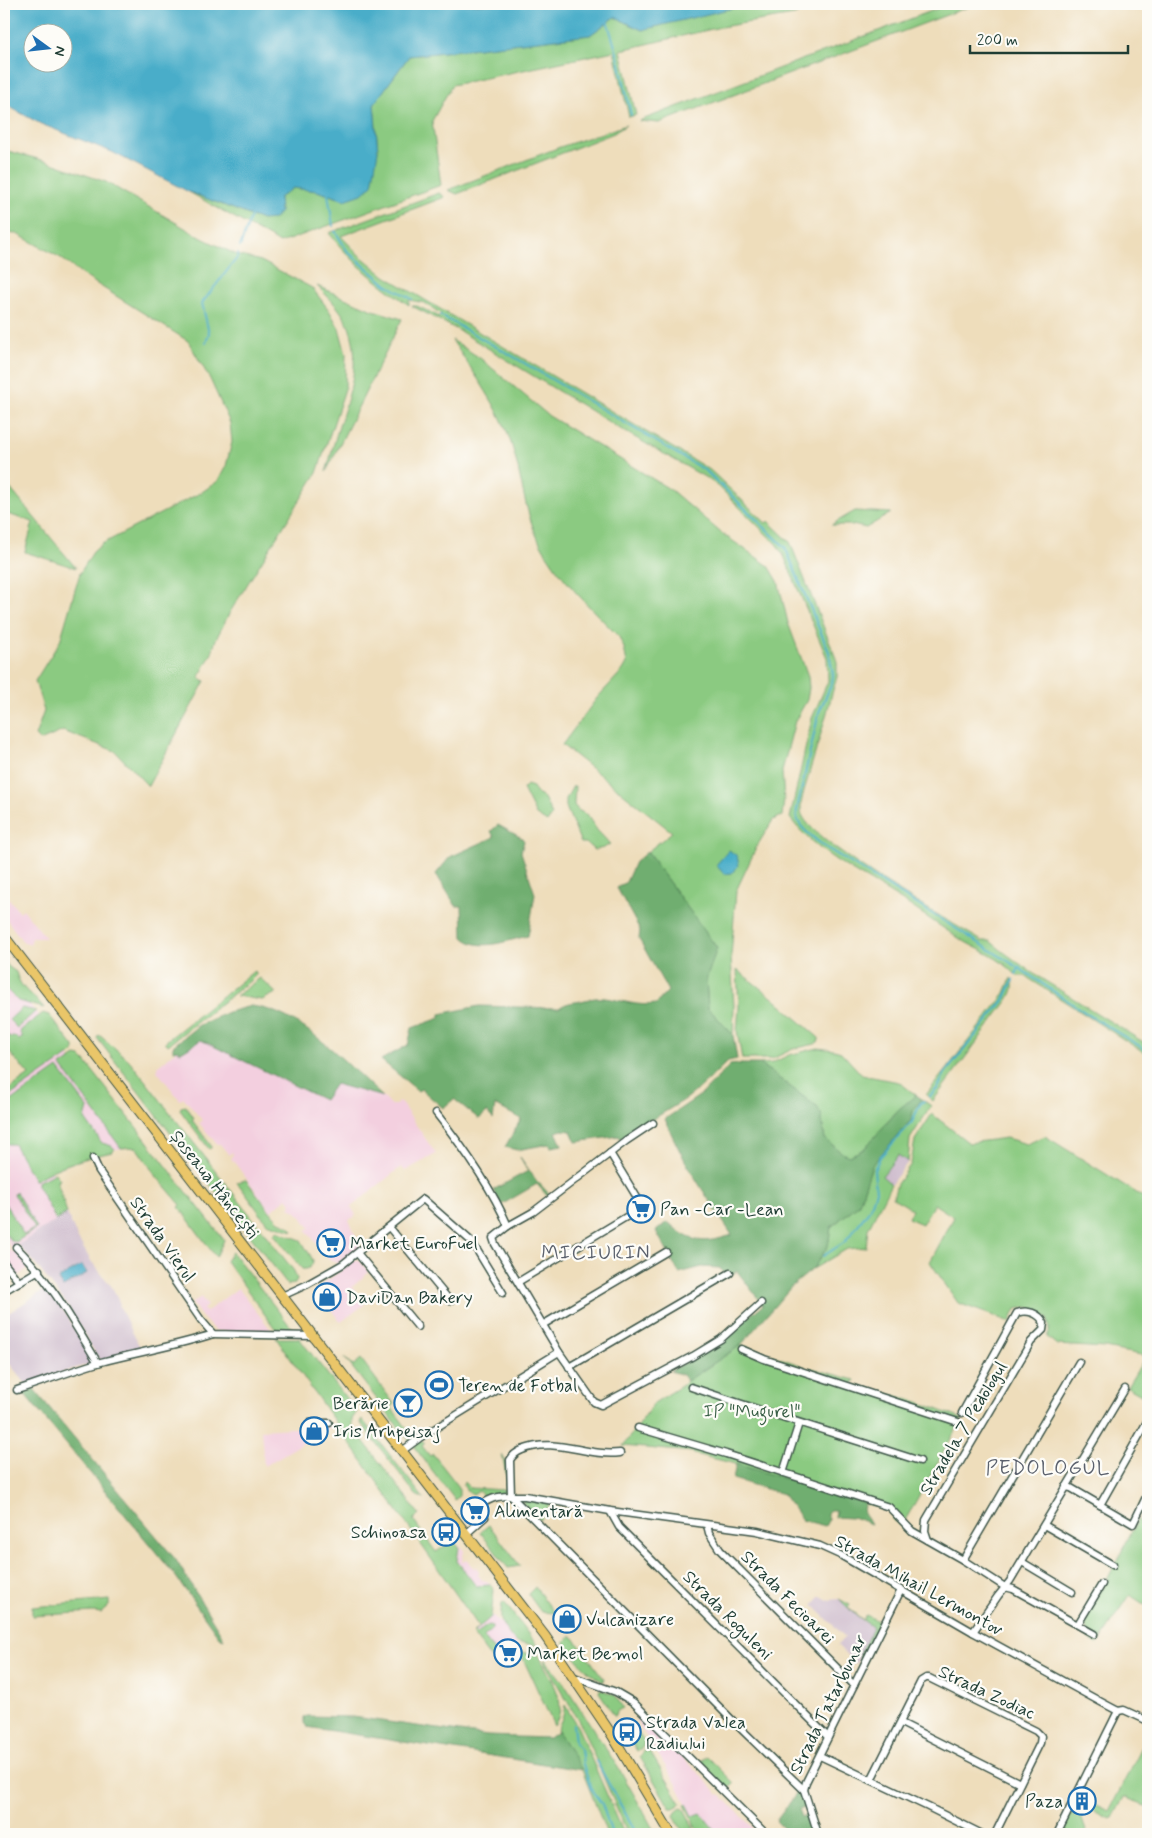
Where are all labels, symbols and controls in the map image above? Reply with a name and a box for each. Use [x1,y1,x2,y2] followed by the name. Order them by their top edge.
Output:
[22,22,72,72] north arrow
[970,22,1127,54] scale bar
[977,31,1018,51] text: 200 m
[50,44,69,58] text: N
[164,1125,264,1244] street label: Șoseaua Hâncești
[124,1192,201,1287] street label: Strada Vierul
[626,1194,656,1224] supermarket icon: Pan -Car -Lean
[660,1198,784,1222] place label: Pan -Car -Lean
[316,1228,346,1258] supermarket icon: Market EuroFuel
[350,1232,478,1256] place label: Market EuroFuel
[541,1240,651,1267] district label: MICIURIN
[312,1282,342,1312] shop icon: DaviDan Bakery
[346,1286,473,1310] place label: DaviDan Bakery
[914,1357,1013,1500] street label: Stradela 7 Pedologul
[424,1370,454,1400] sports icon: Teren de Fotbal
[458,1374,577,1398] place label: Teren de Fotbal
[393,1388,423,1418] bar icon: Berărie
[333,1392,389,1416] place label: Berărie
[704,1400,800,1426] park label: IP "Mugurel"
[299,1416,329,1446] shop icon: Iris Arhpeisaj
[333,1420,440,1444] place label: Iris Arhpeisaj
[986,1455,1110,1482] district label: PEDOLOGUL
[460,1496,490,1526] supermarket icon: Alimentară
[494,1500,583,1524] place label: Alimentară
[431,1517,461,1547] bus stop icon: Schinoasa
[351,1521,427,1545] place label: Schinoasa
[830,1530,1007,1642] street label: Strada Mihail Lermontov
[735,1545,840,1650] street label: Strada Fecioarei
[676,1565,778,1667] street label: Strada Roguleni
[552,1604,582,1634] shop icon: Vulcanizare
[586,1608,674,1632] place label: Vulcanizare
[785,1630,873,1778] street label: Strada Tatarbunar
[493,1638,523,1668] supermarket icon: Market Bemol
[527,1642,643,1666] place label: Market Bemol
[934,1660,1039,1726] street label: Strada Zodiac
[646,1711,746,1756] place label: Strada Valea Radiului
[612,1717,642,1747] bus stop icon: Strada Valea Radiului
[1067,1786,1097,1816] building icon: Paza
[1025,1790,1063,1814] place label: Paza

